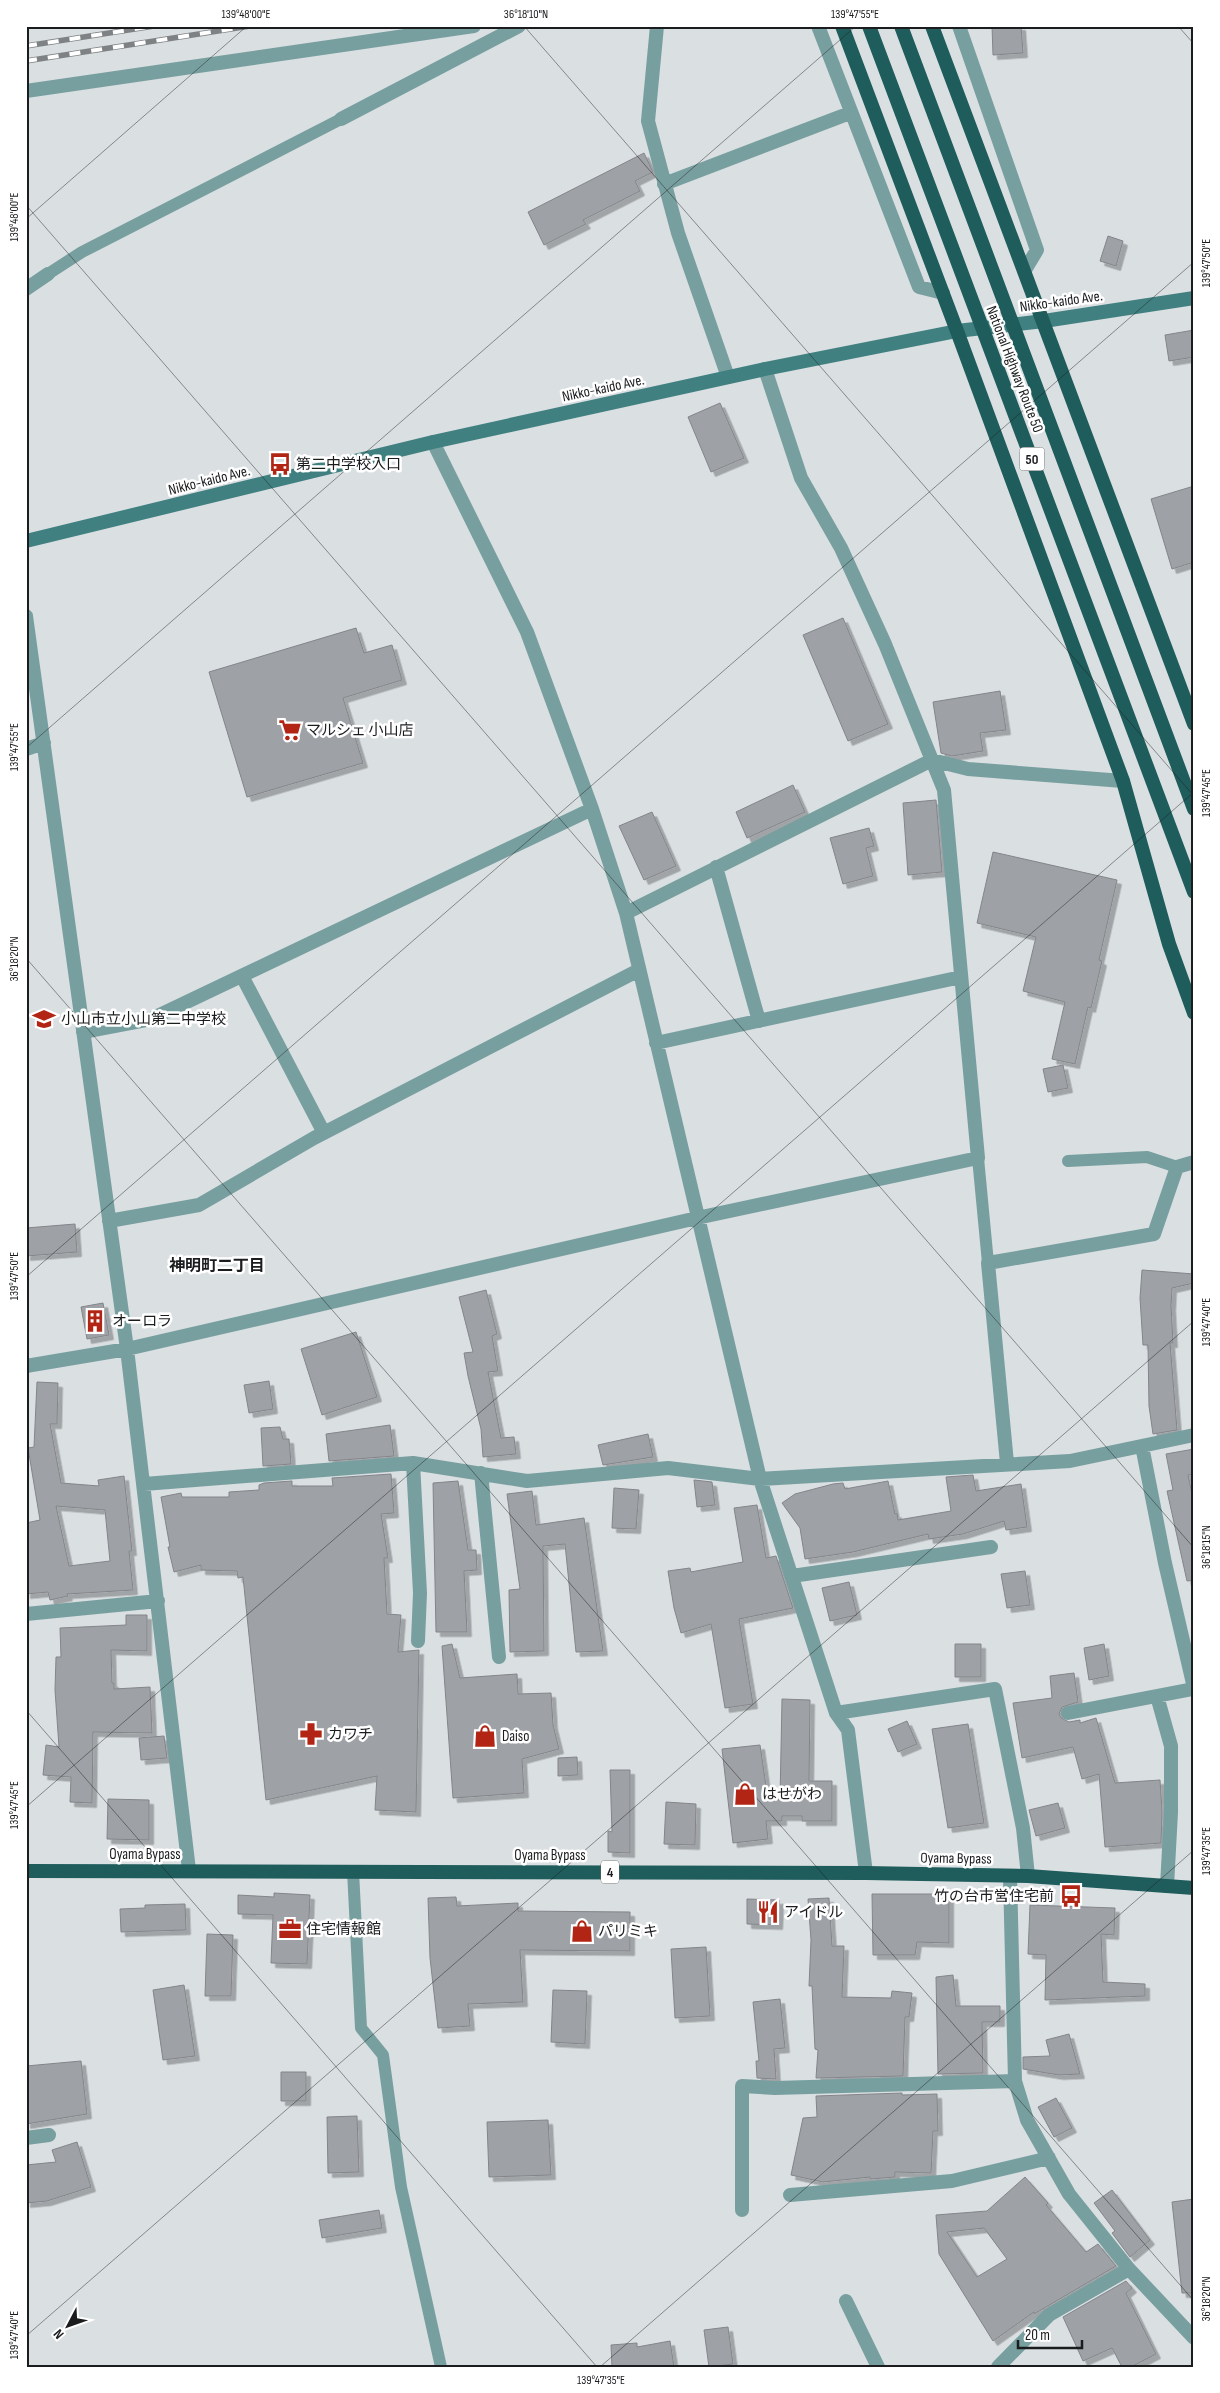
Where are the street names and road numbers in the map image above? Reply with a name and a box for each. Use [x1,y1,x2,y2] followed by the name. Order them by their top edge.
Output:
[1018,286,1104,317] street label: Nikko-kaido Ave.
[982,303,1047,435] street label: National Highway Route 50
[560,370,646,406] street label: Nikko-kaido Ave.
[1020,448,1044,470] road number: 50
[166,461,252,500] street label: Nikko-kaido Ave.
[109,1845,181,1864] street label: Oyama Bypass
[514,1846,586,1865] street label: Oyama Bypass
[920,1848,992,1869] street label: Oyama Bypass
[601,1860,619,1884] road number: 4

